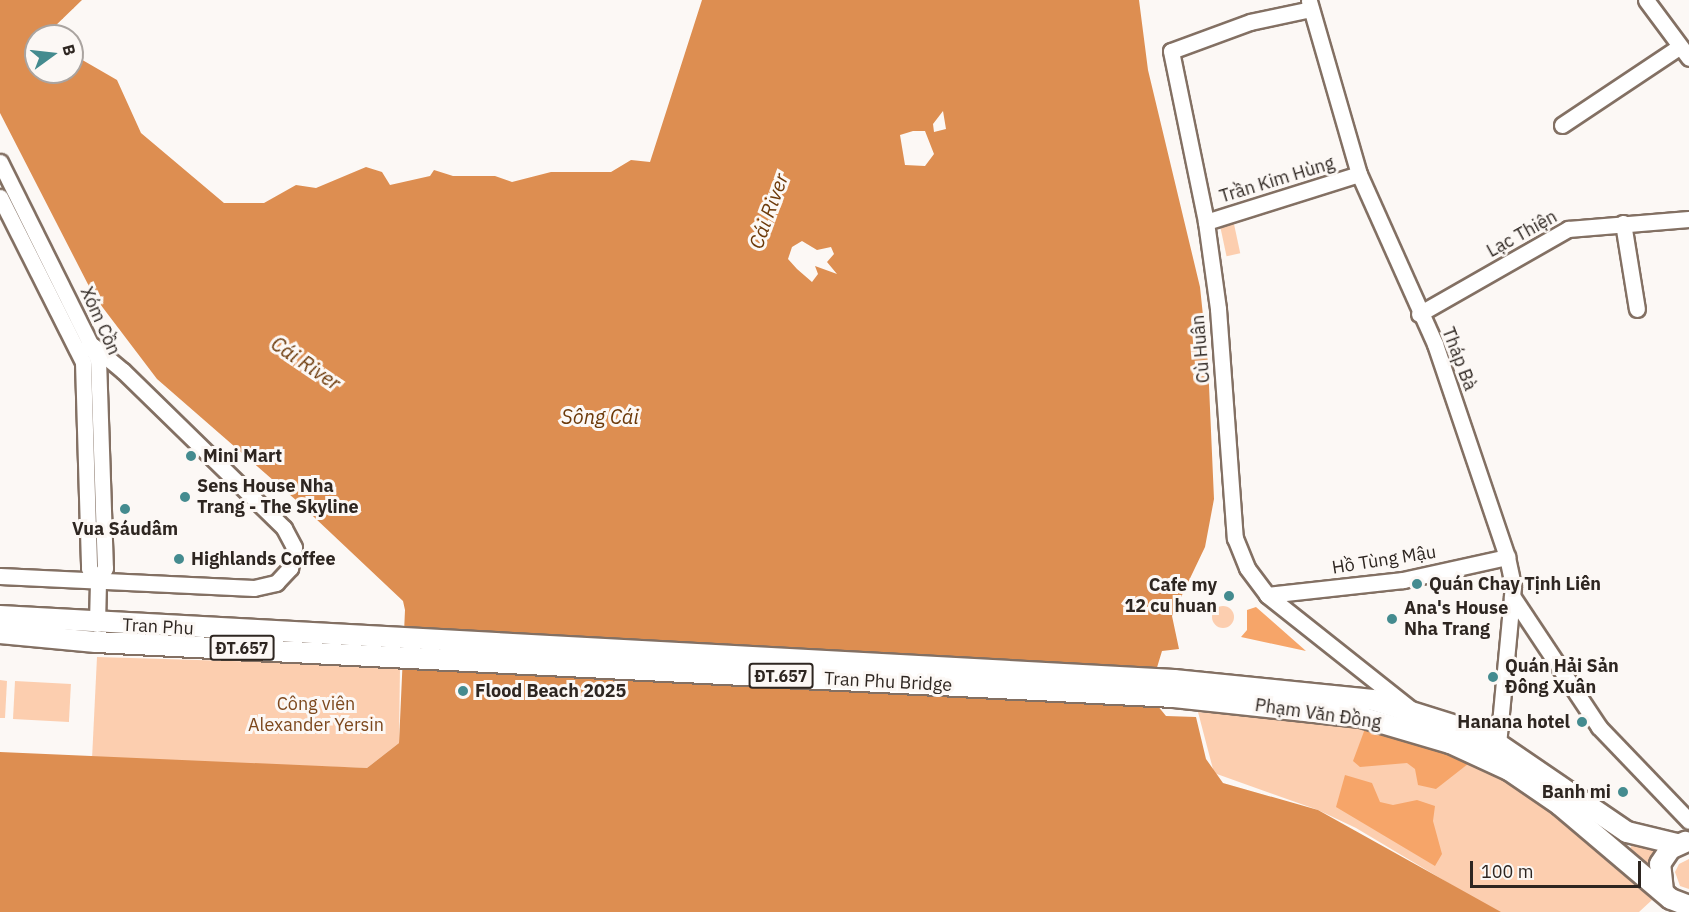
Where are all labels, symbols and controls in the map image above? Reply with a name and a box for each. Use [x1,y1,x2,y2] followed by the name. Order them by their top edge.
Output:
[24,24,84,84] north arrow
[58,42,80,58] text: B
[1217,152,1337,208] street label: Trần Kim Hùng
[743,170,793,252] water label: Cái River
[1483,206,1561,262] street label: Lạc Thiện
[75,284,125,358] street label: Xóm Cồn
[1187,314,1215,384] street label: Cù Huân
[1437,324,1481,394] street label: Tháp Bà
[267,331,345,395] water label: Cái River
[561,404,639,428] water label: Sông Cái
[203,445,282,467] place label: Mini Mart
[184,449,198,463] marker: Mini Mart
[197,476,359,518] place label: Sens House Nha Trang - The Skyline
[178,490,192,504] marker: Sens House Nha Trang - The Skyline
[118,502,132,516] marker: Vua Sáudâm
[72,518,178,540] place label: Vua Sáudâm
[1330,541,1438,579] street label: Hồ Tùng Mậu
[191,548,336,570] place label: Highlands Coffee
[172,552,186,566] marker: Highlands Coffee
[1429,573,1601,595] place label: Quán Chay Tịnh Liên
[1124,575,1217,618] place label: Cafe my 12 cu huan
[1410,577,1424,591] marker: Quán Chay Tịnh Liên
[1222,589,1236,603] marker: Cafe my 12 cu huan
[1404,598,1508,640] place label: Ana's House Nha Trang
[1385,612,1399,626] marker: Ana's House Nha Trang
[122,614,194,640] street label: Tran Phu
[209,635,275,661] road number: ĐT.657
[1505,656,1619,698] place label: Quán Hải Sản Đông Xuân
[748,663,814,689] road number: ĐT.657
[823,668,953,696] street label: Tran Phu Bridge
[1486,670,1500,684] marker: Quán Hải Sản Đông Xuân
[475,680,626,702] place label: Flood Beach 2025
[456,684,470,698] marker: Flood Beach 2025
[248,694,384,736] park label: Công viên Alexander Yersin
[1254,694,1382,734] street label: Phạm Văn Đồng
[1457,711,1570,733] place label: Hanana hotel
[1575,715,1589,729] marker: Hanana hotel
[1542,781,1611,803] place label: Banh mi
[1616,785,1630,799] marker: Banh mi
[1473,849,1644,887] scale bar
[1481,860,1533,883] text: 100 m

